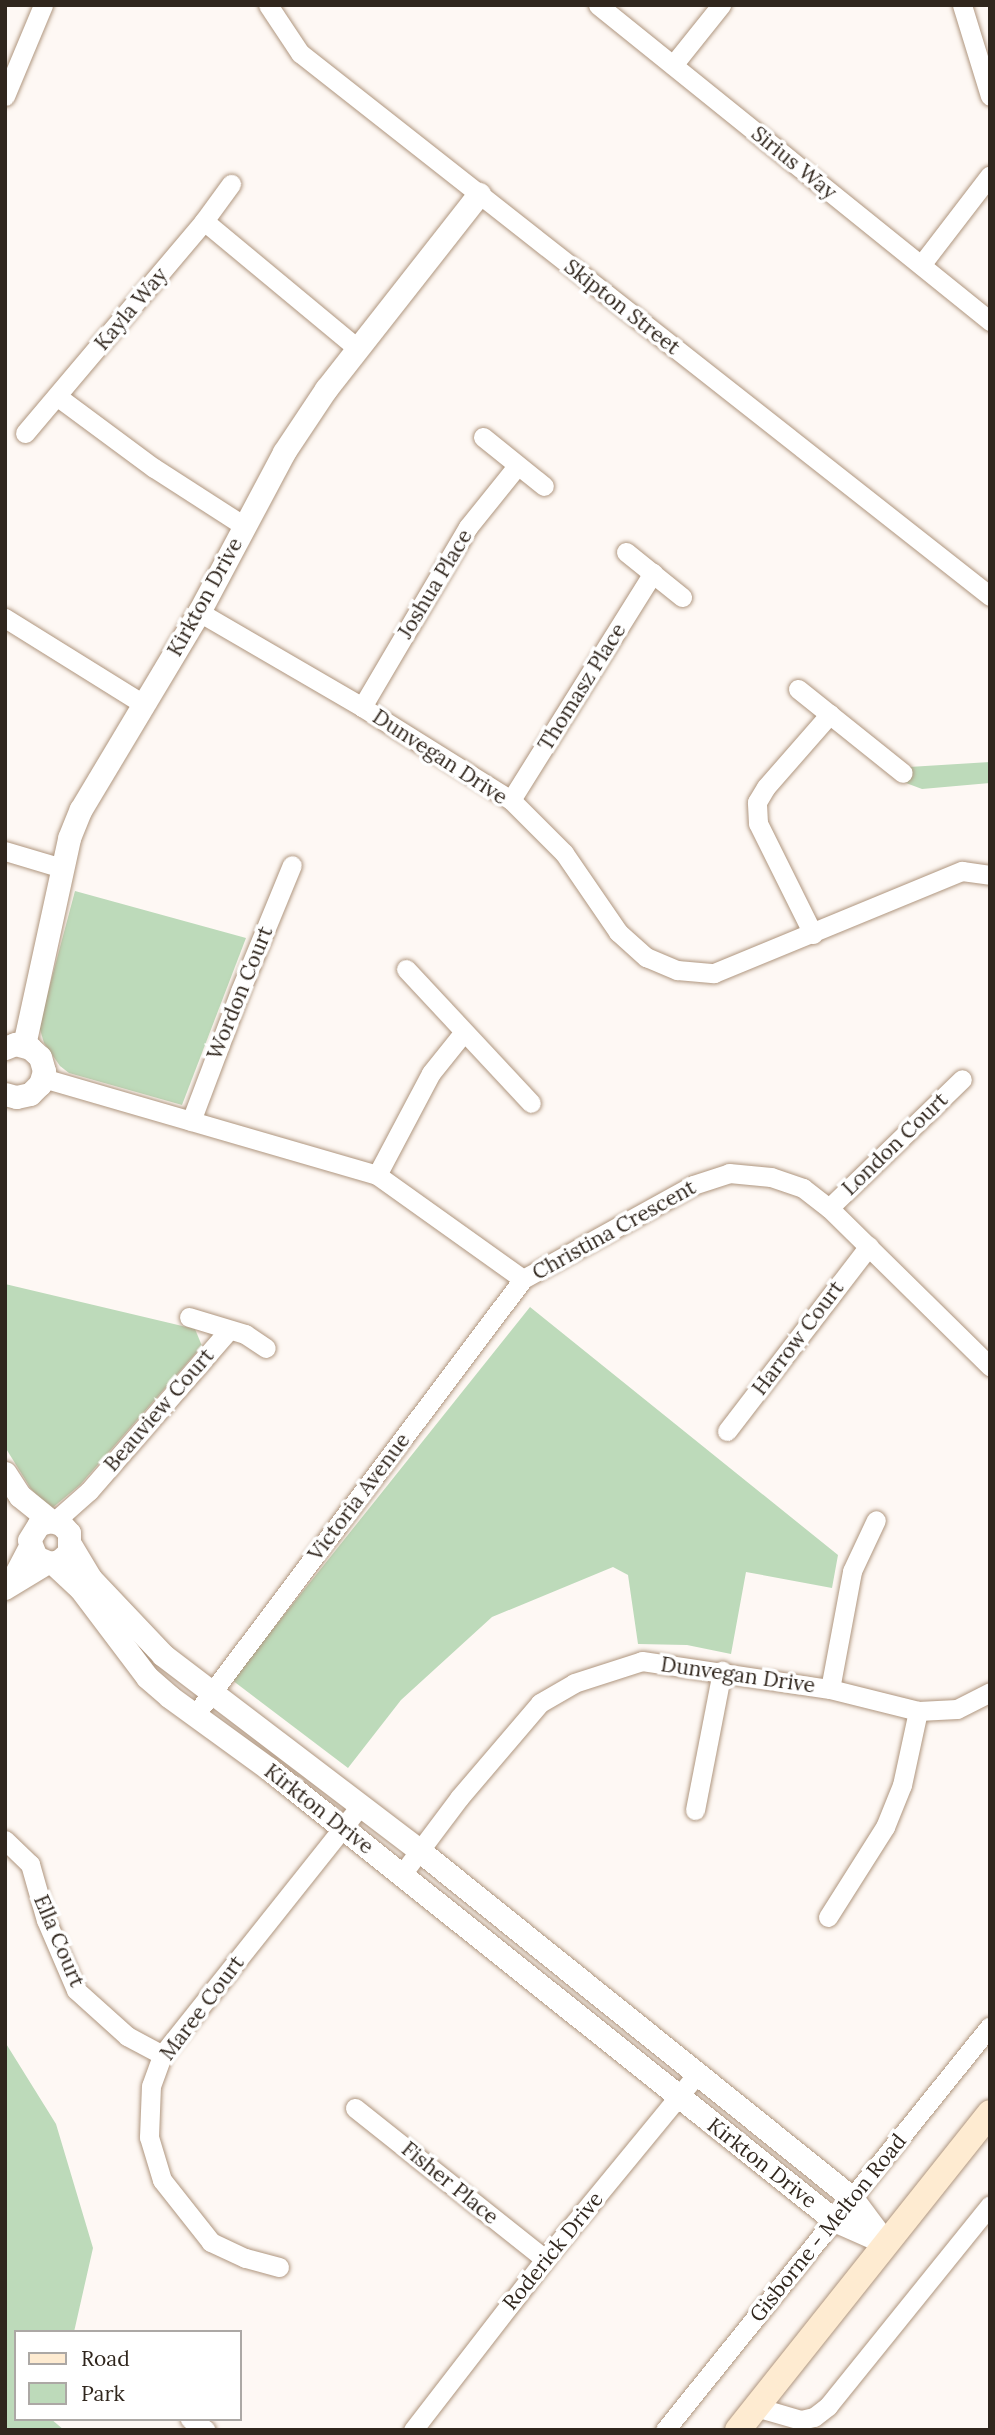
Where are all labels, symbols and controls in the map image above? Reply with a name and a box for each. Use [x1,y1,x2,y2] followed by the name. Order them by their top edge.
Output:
[746,121,842,205] street label: Sirius Way
[559,254,685,360] street label: Skipton Street
[89,263,173,355] street label: Kayla Way
[393,525,477,643] street label: Joshua Place
[162,533,248,661] street label: Kirkton Drive
[533,619,631,755] street label: Thomasz Place
[368,704,512,810] street label: Dunvegan Drive
[202,923,278,1063] street label: Wordon Court
[837,1087,953,1201] street label: London Court
[528,1175,700,1285] street label: Christina Crescent
[747,1276,849,1400] street label: Harrow Court
[99,1343,219,1477] street label: Beauview Court
[303,1428,415,1566] street label: Victoria Avenue
[659,1652,817,1698] street label: Dunvegan Drive
[259,1759,379,1859] street label: Kirkton Drive
[28,1891,90,1991] street label: Ella Court
[155,1951,249,2065] street label: Maree Court
[702,2113,822,2213] street label: Kirkton Drive
[744,2129,912,2327] street label: Gisborne - Melton Road
[397,2136,503,2230] street label: Fisher Place
[498,2187,608,2315] street label: Roderick Drive
[14,2330,242,2421] legend
[81,2345,130,2372] text: Road
[81,2380,125,2407] text: Park

